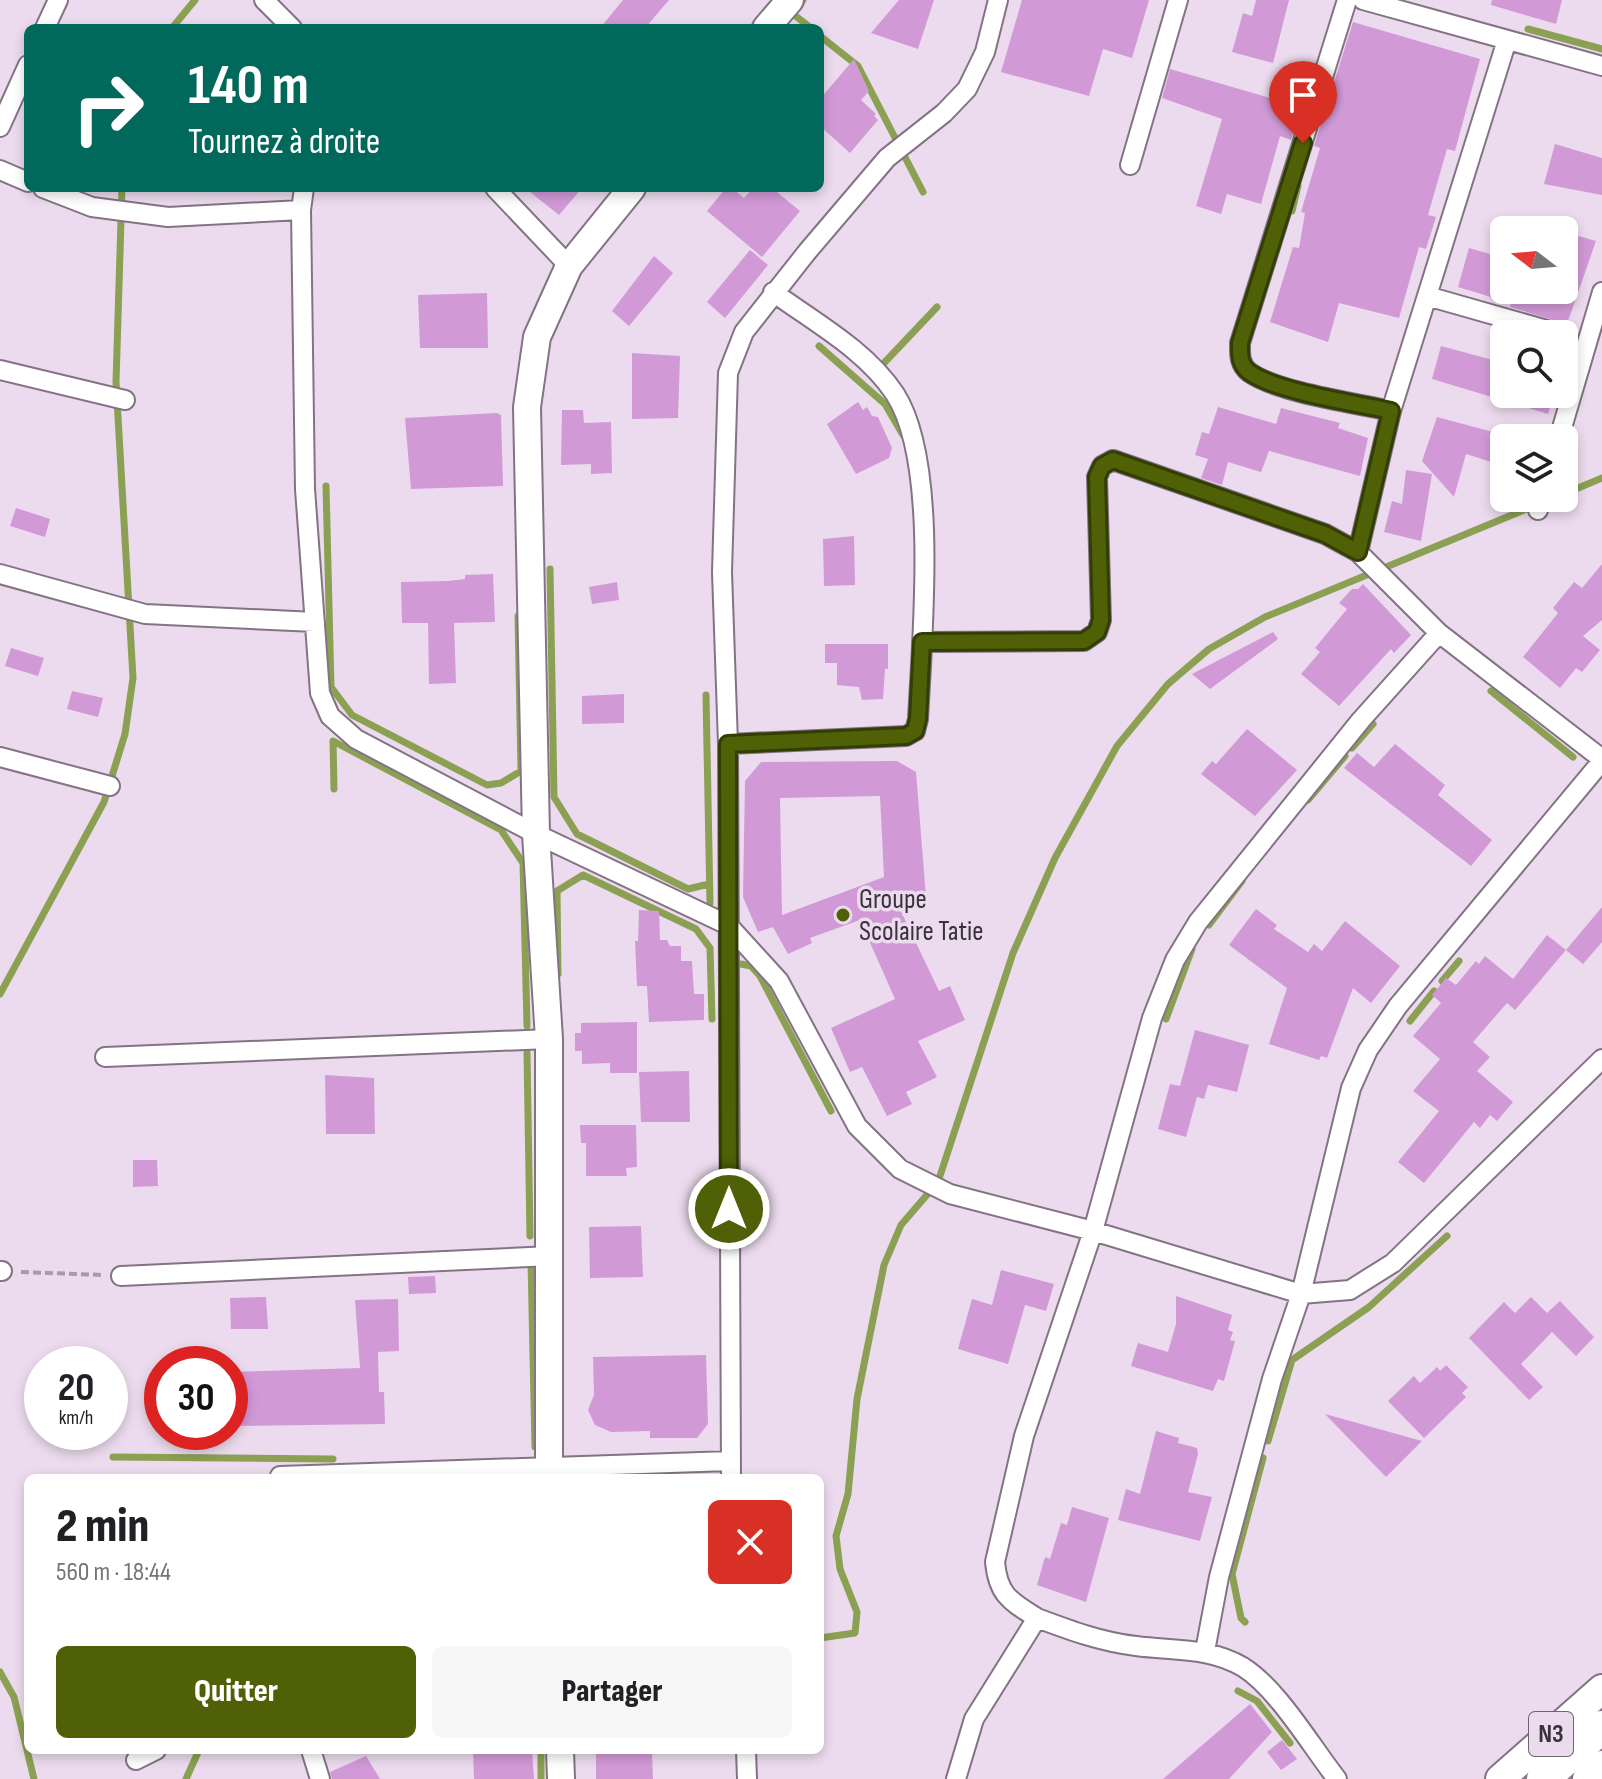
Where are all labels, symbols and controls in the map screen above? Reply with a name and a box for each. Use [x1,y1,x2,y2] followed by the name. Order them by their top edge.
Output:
[188,53,309,120] text: 140 m
[56,56,160,160] icon: right
[1269,61,1337,143] pin
[1281,73,1325,117] icon: arrive
[188,121,380,164] text: Tournez à droite
[1490,216,1578,304] north arrow
[1490,216,1578,512] map controls
[1490,320,1578,408] button: search
[1490,424,1578,512] button: layers
[859,883,984,948] place label: Groupe Scolaire Tatie
[834,906,852,924] marker: Groupe Scolaire Tatie
[687,1167,771,1251] position arrow
[144,1346,248,1450] speed limit sign: 30
[58,1364,94,1412] text: 20
[59,1406,93,1430] text: km/h
[56,1498,149,1555] text: 2 min
[708,1500,792,1584] button: close
[56,1557,171,1588] text: 560 m · 18:44
[56,1646,416,1738] button: Quitter
[432,1646,792,1738] button: Partager
[1529,1712,1573,1756] road number: N3

